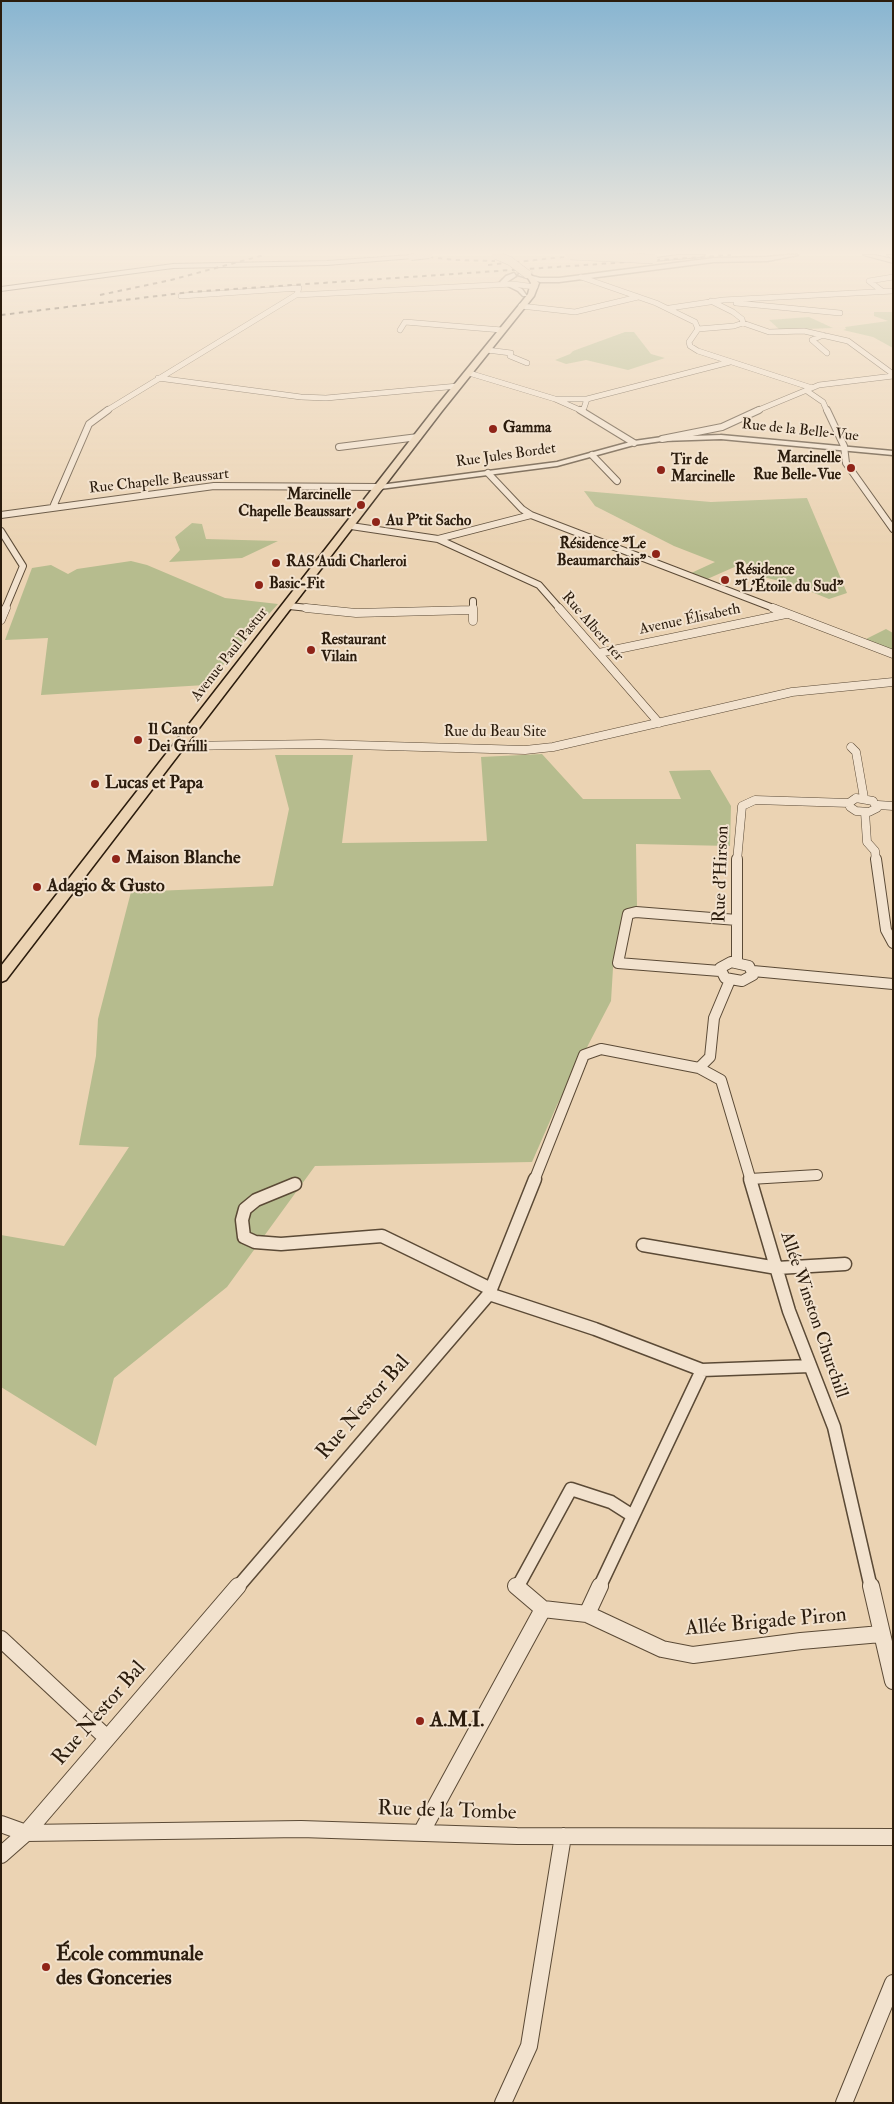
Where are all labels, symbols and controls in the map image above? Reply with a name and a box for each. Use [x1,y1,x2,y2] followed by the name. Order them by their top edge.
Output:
[741,416,859,446] street label: Rue de la Belle-Vue
[503,420,551,438] place label: Gamma
[487,423,499,435] marker: Gamma
[455,440,557,472] street label: Rue Jules Bordet
[753,450,841,485] place label: Marcinelle Rue Belle-Vue
[671,452,735,487] place label: Tir de Marcinelle
[845,462,857,474] marker: Marcinelle Rue Belle-Vue
[655,464,667,476] marker: Tir de Marcinelle
[88,466,230,498] street label: Rue Chapelle Beaussart
[238,487,351,522] place label: Marcinelle Chapelle Beaussart
[355,499,367,511] marker: Marcinelle Chapelle Beaussart
[386,513,471,531] place label: Au P'tit Sacho
[370,516,382,528] marker: Au P'tit Sacho
[557,536,646,571] place label: Résidence "Le Beaumarchais"
[650,548,662,560] marker: Résidence "Le Beaumarchais"
[286,554,407,572] place label: RAS Audi Charleroi
[270,557,282,569] marker: RAS Audi Charleroi
[735,562,843,597] place label: Résidence "L'Étoile du Sud"
[719,574,731,586] marker: Résidence "L'Étoile du Sud"
[269,576,324,594] place label: Basic-Fit
[253,579,265,591] marker: Basic-Fit
[557,589,627,665] street label: Rue Albert 1er
[638,601,742,639] street label: Avenue Élisabeth
[188,605,272,705] street label: Avenue Paul Pastur
[321,632,386,667] place label: Restaurant Vilain
[305,644,317,656] marker: Restaurant Vilain
[148,722,208,757] place label: Il Canto Dei Grilli
[444,724,546,742] street label: Rue du Beau Site
[132,734,144,746] marker: Il Canto Dei Grilli
[105,773,203,795] place label: Lucas et Papa
[89,778,101,790] marker: Lucas et Papa
[710,825,734,923] street label: Rue d'Hirson
[126,848,241,870] place label: Maison Blanche
[110,853,122,865] marker: Maison Blanche
[47,876,165,898] place label: Adagio & Gusto
[31,881,43,893] marker: Adagio & Gusto
[774,1229,852,1401] street label: Allée Winston Churchill
[312,1351,416,1465] street label: Rue Nestor Bal
[684,1603,848,1643] street label: Allée Brigade Piron
[48,1657,152,1771] street label: Rue Nestor Bal
[430,1708,484,1734] place label: A.M.I.
[414,1715,426,1727] marker: A.M.I.
[377,1797,517,1827] street label: Rue de la Tombe
[56,1942,203,1992] place label: École communale des Gonceries
[40,1961,52,1973] marker: École communale des Gonceries

